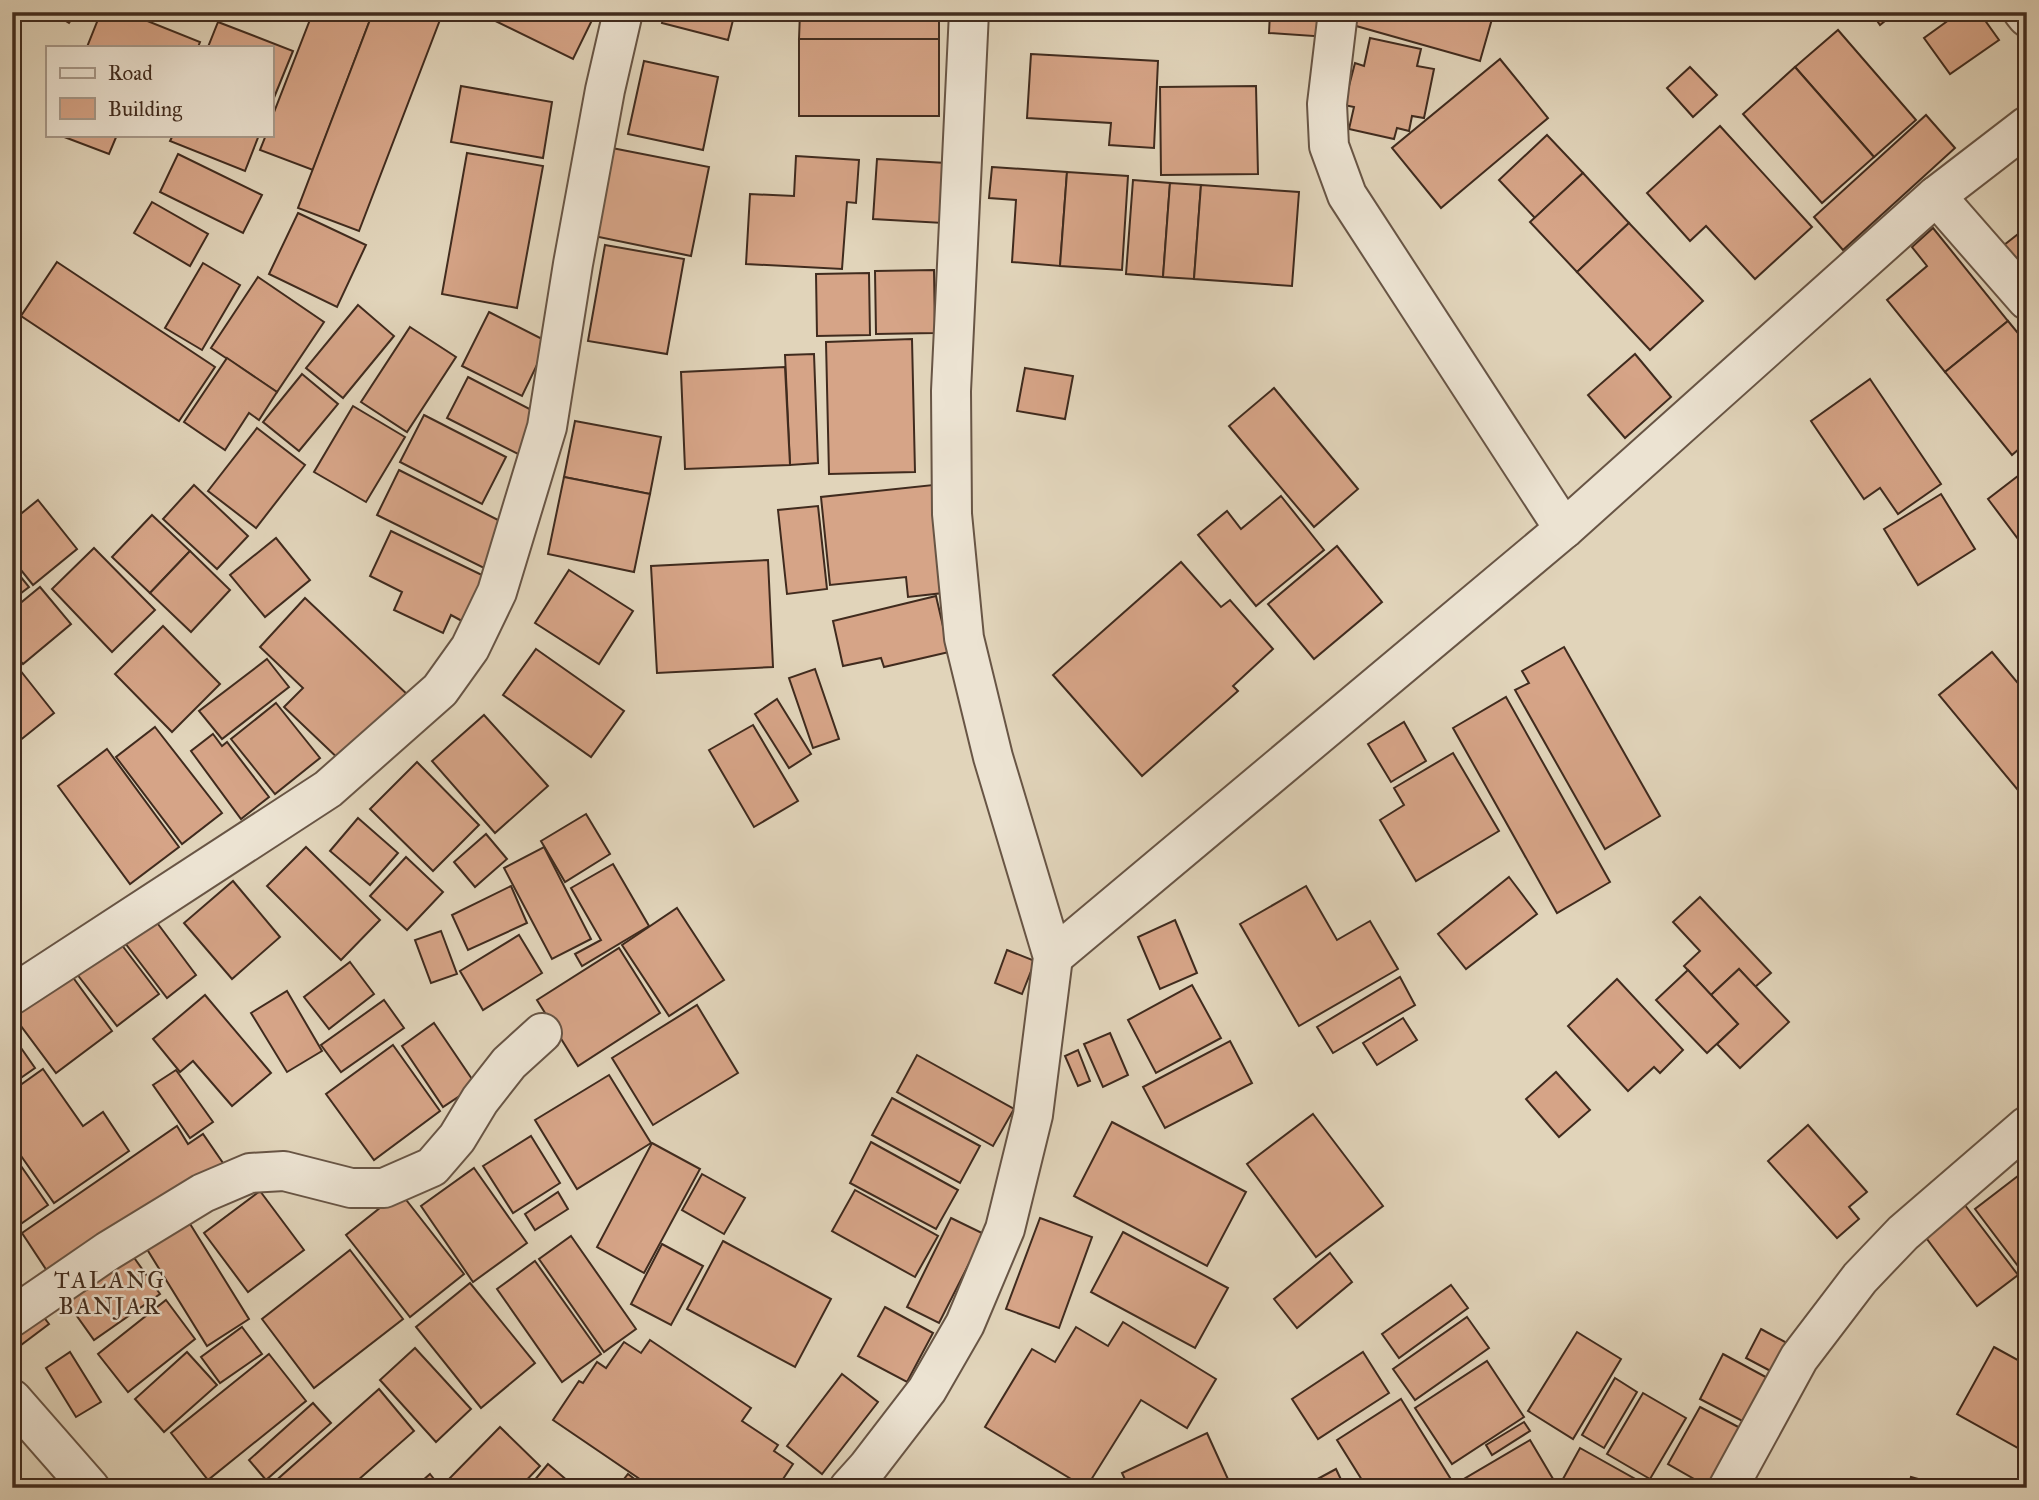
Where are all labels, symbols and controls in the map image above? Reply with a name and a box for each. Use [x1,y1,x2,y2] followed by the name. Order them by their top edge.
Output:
[46,46,273,136] legend
[108,60,153,86] text: Road
[108,96,182,122] text: Building
[54,1266,166,1320] district label: TALANG BANJAR

